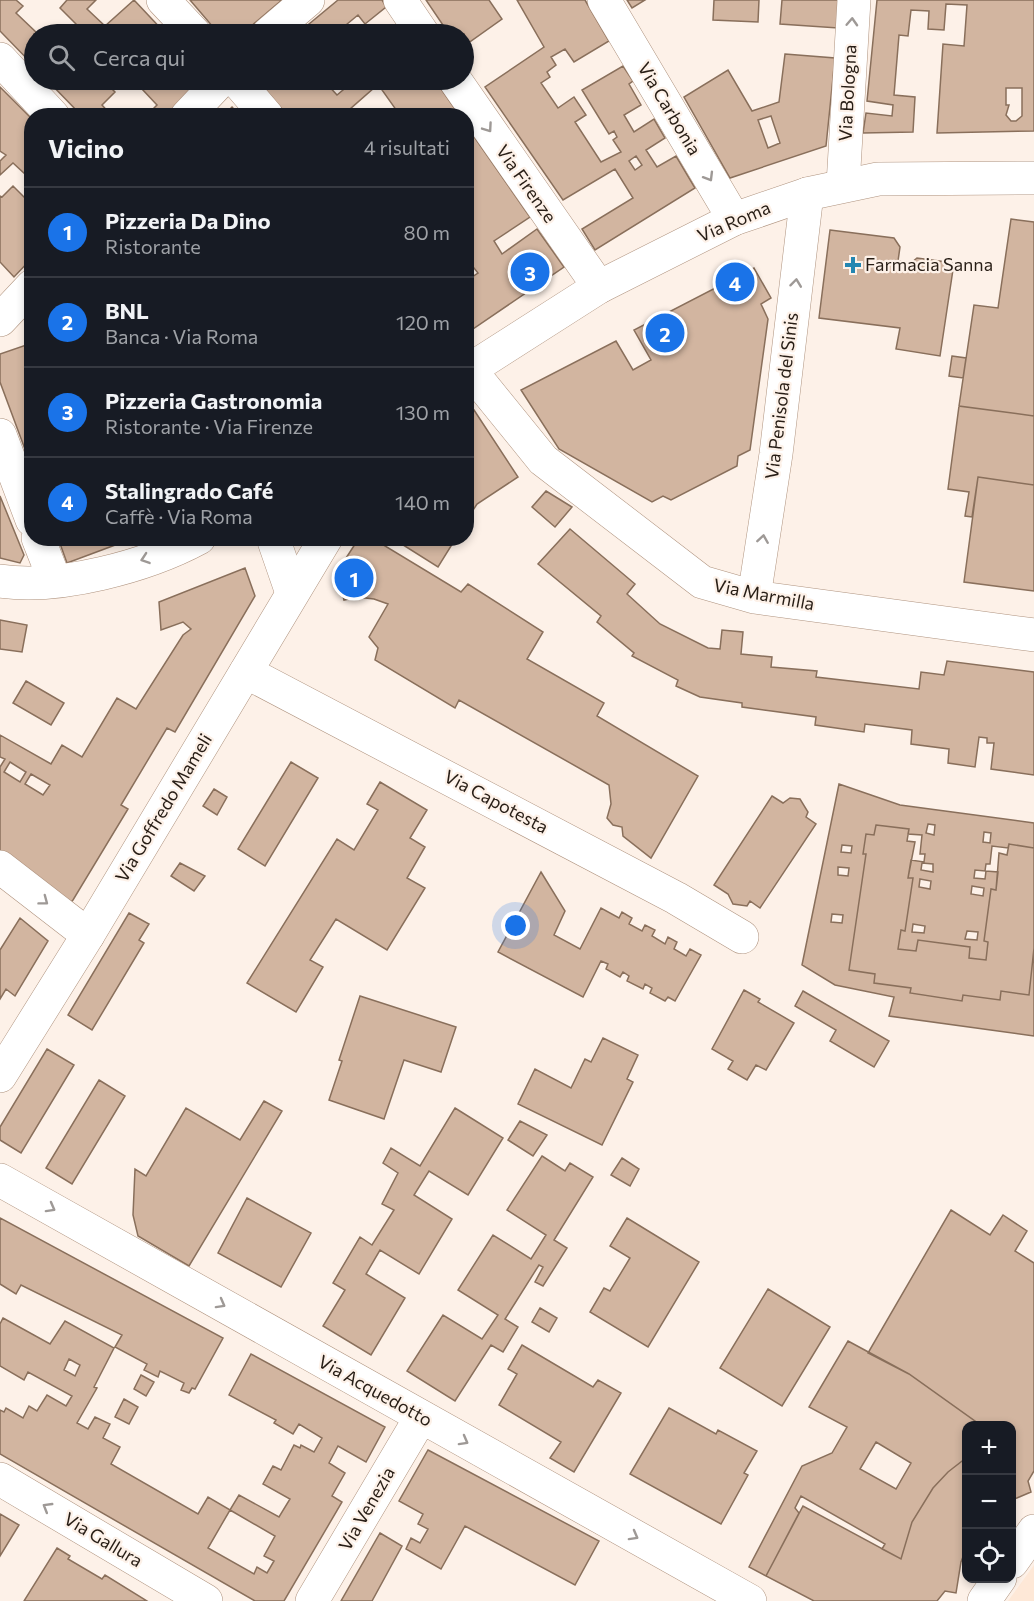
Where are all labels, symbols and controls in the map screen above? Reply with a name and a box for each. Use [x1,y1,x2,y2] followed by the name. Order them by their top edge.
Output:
[846,18,859,27] one-way arrow
[24,24,474,90] search box
[45,41,78,74] icon: search
[93,44,185,71] text: Cerca qui
[833,44,861,142] street label: Via Bologna
[634,58,706,159] street label: Via Carbonia
[481,121,492,132] one-way arrow
[48,132,124,163] text: Vicino
[364,135,450,159] text: 4 risultati
[492,140,562,227] street label: Via Firenze
[702,171,714,181] one-way arrow
[694,196,773,246] street label: Via Roma
[105,207,271,234] text: Pizzeria Da Dino
[63,220,72,244] text: 1
[404,220,450,244] text: 80 m
[105,234,201,258] text: Ristorante
[510,250,550,294] pin: 3
[865,253,993,275] place label: Farmacia Sanna
[846,258,860,272] marker: Farmacia Sanna
[716,260,754,304] pin: 4
[790,279,802,288] one-way arrow
[105,297,149,324] text: BNL
[62,310,73,334] text: 2
[396,310,450,334] text: 120 m
[646,310,684,356] pin: 2
[760,311,802,481] street label: Via Penisola del Sinis
[105,324,258,348] text: Banca · Via Roma
[105,387,322,414] text: Pizzeria Gastronomia
[62,400,73,424] text: 3
[396,400,450,424] text: 130 m
[105,414,313,438] text: Ristorante · Via Firenze
[105,477,273,504] text: Stalingrado Café
[61,490,74,514] text: 4
[395,490,450,514] text: 140 m
[105,504,253,528] text: Caffè · Via Roma
[757,534,769,544] one-way arrow
[140,552,151,565] one-way arrow
[334,556,374,600] pin: 1
[712,573,817,615] street label: Via Marmilla
[110,729,216,886] street label: Via Goffredo Mameli
[441,765,552,838] street label: Via Capotesta
[38,894,49,905] one-way arrow
[501,911,530,940] your location
[45,1201,55,1213] one-way arrow
[215,1297,225,1308] one-way arrow
[315,1350,436,1431] street label: Via Acquedotto
[962,1421,1016,1583] map controls
[962,1421,1016,1475] button: +
[458,1434,468,1445] one-way arrow
[333,1463,399,1554] street label: Via Venezia
[962,1475,1016,1529] button: −
[43,1502,53,1514] one-way arrow
[60,1507,147,1571] street label: Via Gallura
[628,1529,638,1540] one-way arrow
[962,1529,1016,1583] button: locate

